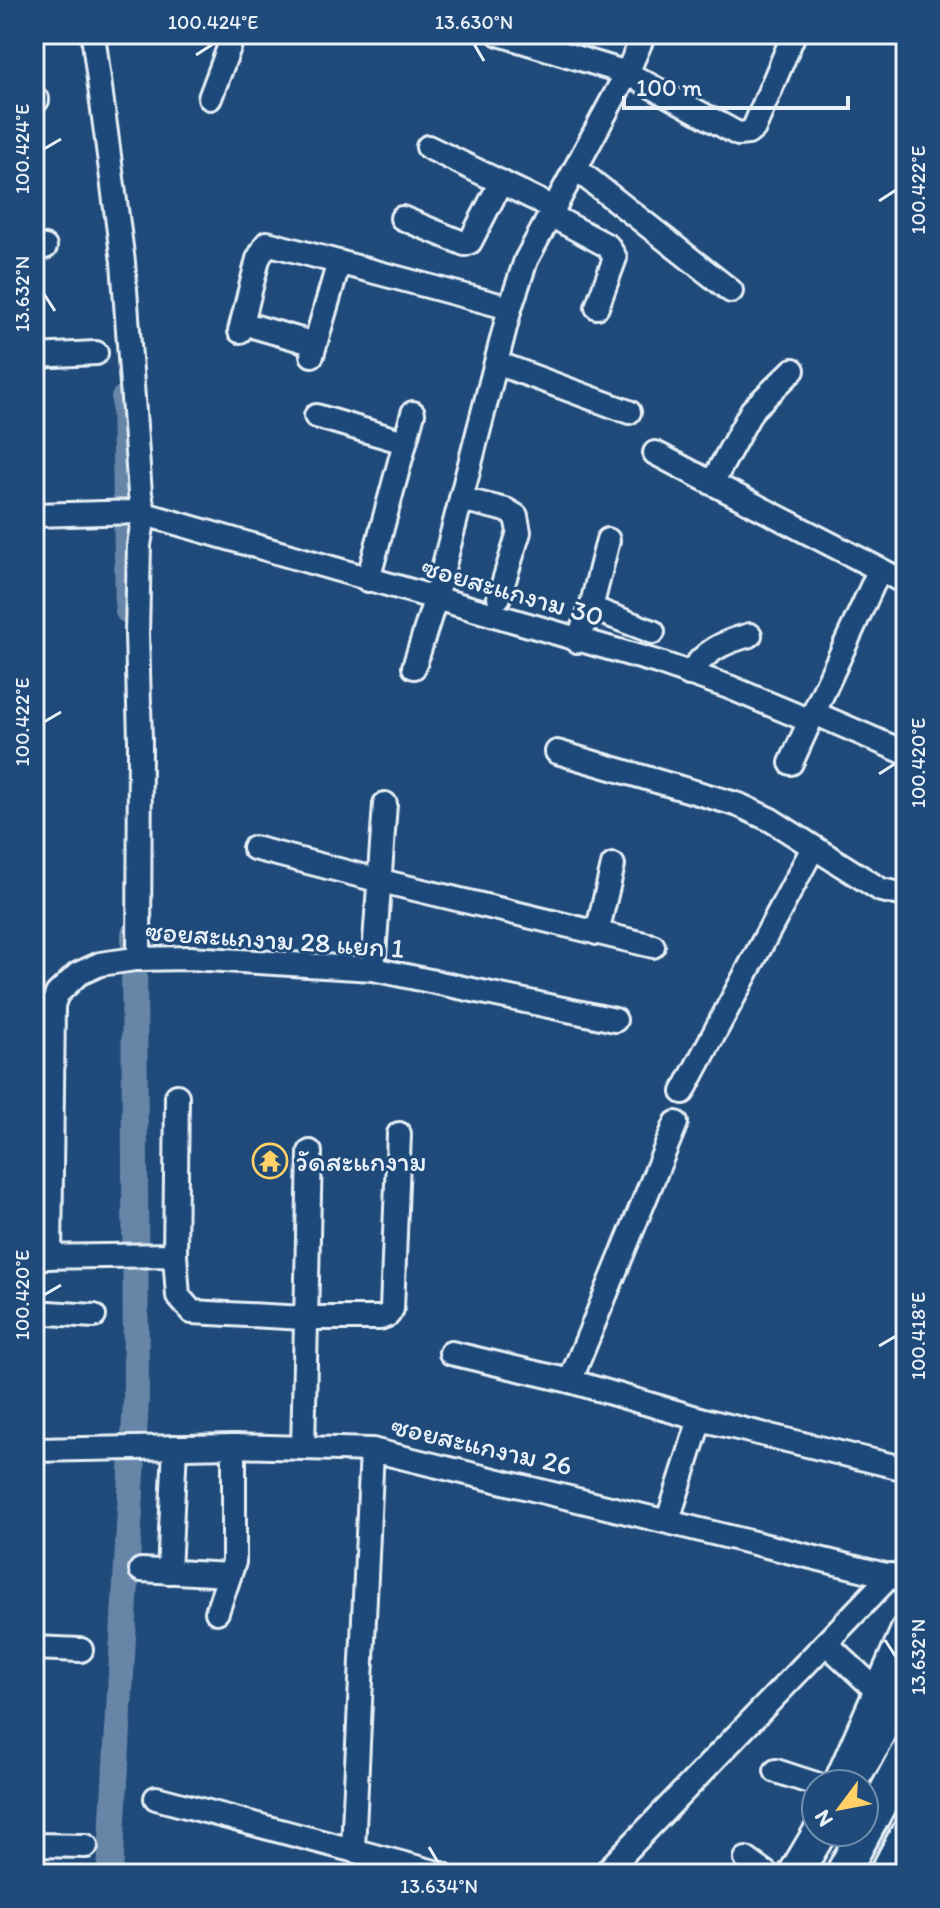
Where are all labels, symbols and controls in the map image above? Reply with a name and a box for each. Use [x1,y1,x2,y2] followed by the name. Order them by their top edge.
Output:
[168,10,258,34] text: 100.424°E
[435,10,513,34] text: 13.630°N
[624,60,848,110] scale bar
[636,73,702,102] text: 100 m
[10,104,34,194] text: 100.424°E
[906,146,930,234] text: 100.422°E
[10,256,34,332] text: 13.632°N
[418,549,608,633] street label: ซอยสะแกงาม 30
[10,678,34,766] text: 100.422°E
[906,718,930,808] text: 100.420°E
[145,913,405,965] street label: ซอยสะแกงาม 28 แยก 1
[251,1142,289,1180] temple icon: วัดสะแกงาม
[296,1144,427,1178] place label: วัดสะแกงาม
[10,1250,34,1340] text: 100.420°E
[906,1292,930,1380] text: 100.418°E
[388,1408,576,1482] street label: ซอยสะแกงาม 26
[906,1619,930,1695] text: 13.632°N
[800,1768,880,1848] north arrow
[808,1805,839,1832] text: N
[400,1874,478,1898] text: 13.634°N

